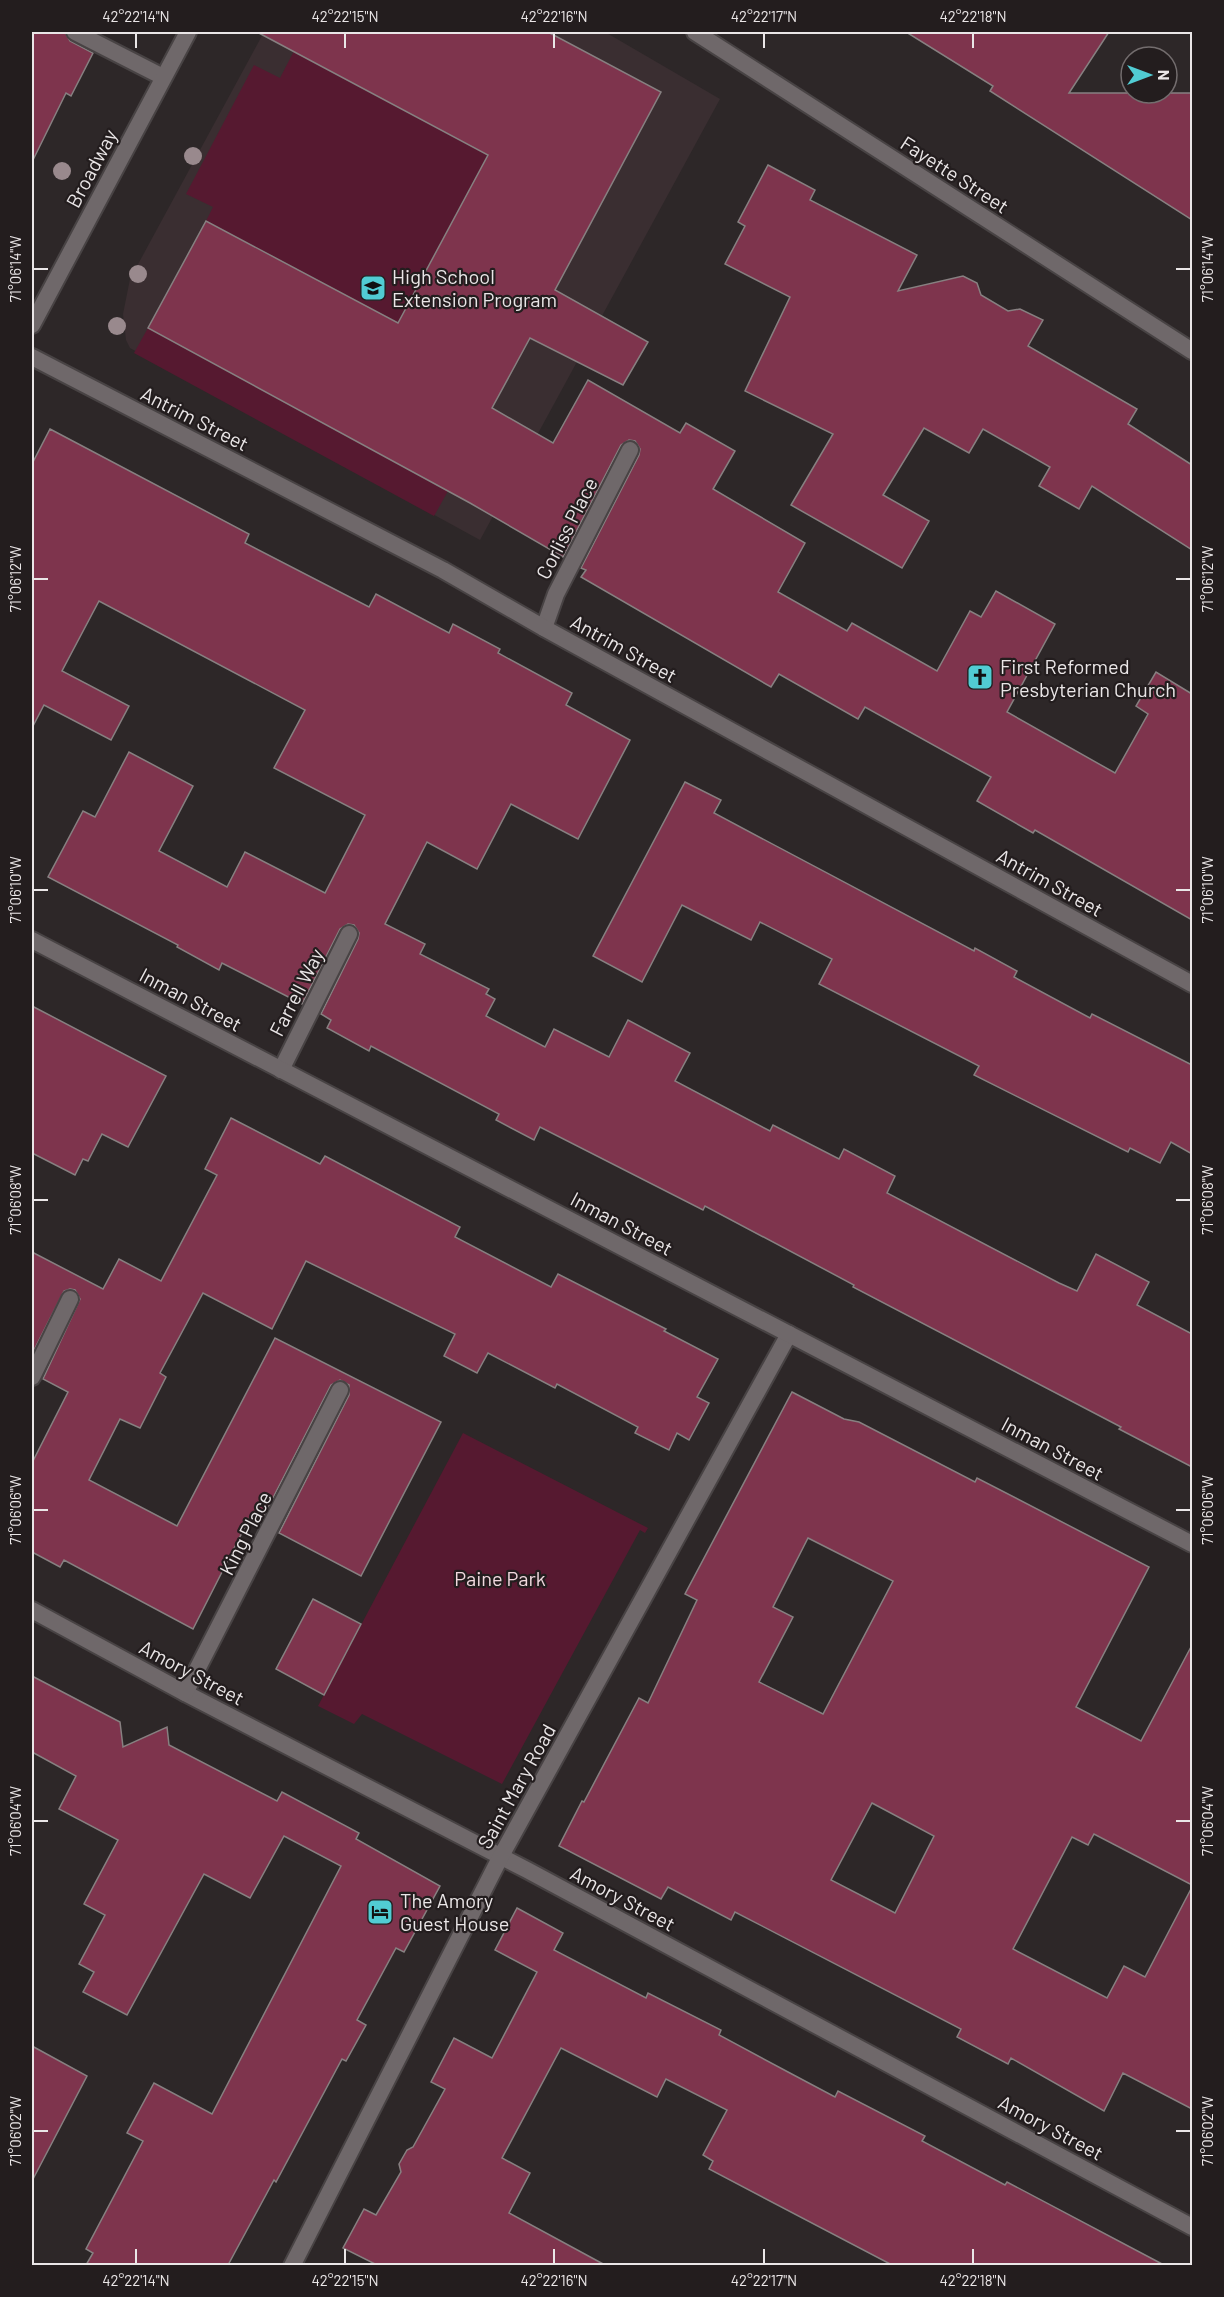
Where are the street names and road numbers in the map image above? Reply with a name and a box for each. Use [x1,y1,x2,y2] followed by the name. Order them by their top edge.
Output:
[60,125,122,211] street label: Broadway
[897,130,1013,218] street label: Fayette Street
[137,381,253,455] street label: Antrim Street
[530,473,602,583] street label: Corliss Place
[567,609,681,687] street label: Antrim Street
[993,843,1107,921] street label: Antrim Street
[264,944,328,1040] street label: Farrell Way
[136,962,246,1036] street label: Inman Street
[567,1186,677,1260] street label: Inman Street
[998,1411,1108,1485] street label: Inman Street
[214,1487,276,1579] street label: King Place
[136,1634,248,1710] street label: Amory Street
[472,1719,560,1853] street label: Saint Mary Road
[567,1860,679,1936] street label: Amory Street
[995,2089,1107,2165] street label: Amory Street

